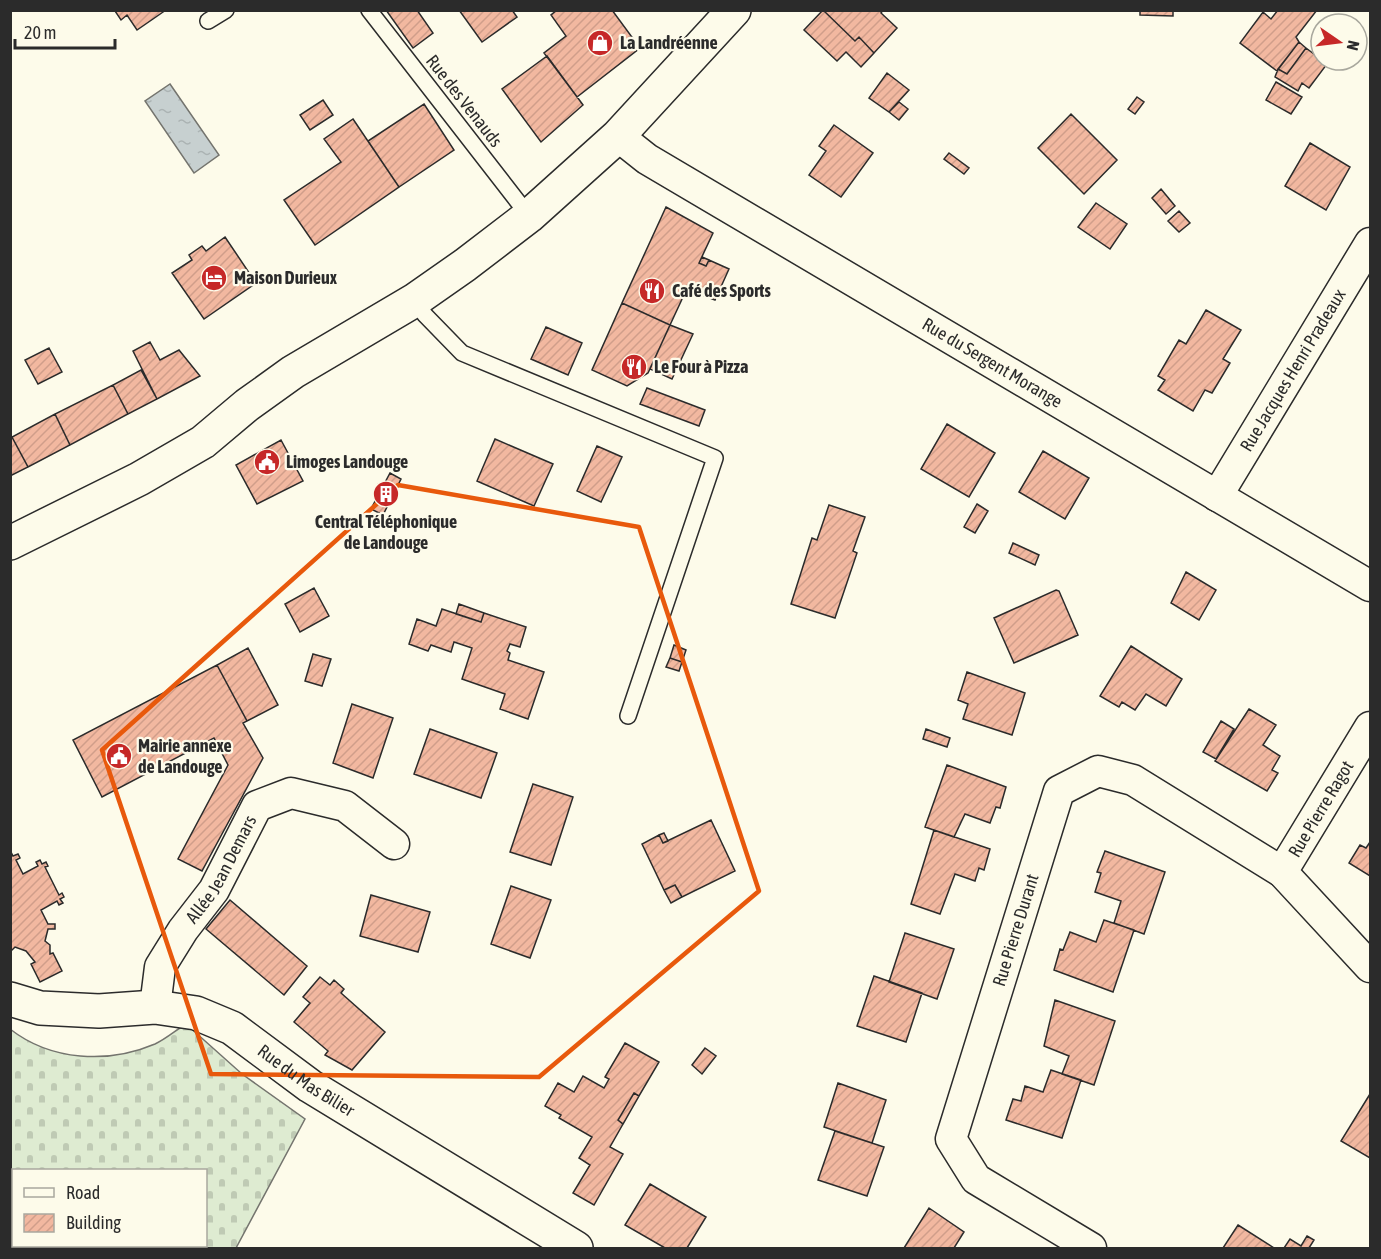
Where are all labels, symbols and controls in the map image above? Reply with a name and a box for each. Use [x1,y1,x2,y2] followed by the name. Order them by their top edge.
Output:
[15,12,116,50] scale bar
[1309,12,1369,72] north arrow
[24,22,56,43] text: 20 m
[585,28,615,58] shop icon: La Landréenne
[620,32,718,53] place label: La Landréenne
[1344,39,1363,52] text: N
[422,50,507,151] street label: Rue des Venauds
[199,263,229,293] hotel icon: Maison Durieux
[234,267,338,288] place label: Maison Durieux
[637,276,667,306] restaurant icon: Café des Sports
[672,280,771,301] place label: Café des Sports
[1236,285,1350,455] street label: Rue Jacques Henri Pradeaux
[919,313,1066,412] street label: Rue du Sergent Morange
[619,352,649,382] restaurant icon: Le Four à Pizza
[654,356,748,377] place label: Le Four à Pizza
[252,447,282,477] public building icon: Limoges Landouge
[286,451,408,472] place label: Limoges Landouge
[371,479,401,509] building icon: Central Téléphonique de Landouge
[315,511,457,553] place label: Central Téléphonique de Landouge
[138,735,232,777] place label: Mairie annexe de Landouge
[104,741,134,771] public building icon: Mairie annexe de Landouge
[1284,757,1358,861] street label: Rue Pierre Ragot
[181,812,260,927] street label: Allée Jean Demars
[988,871,1043,989] street label: Rue Pierre Durant
[254,1040,359,1121] street label: Rue du Mas Bilier
[12,1169,207,1247] legend
[66,1182,100,1203] text: Road
[66,1212,121,1233] text: Building

